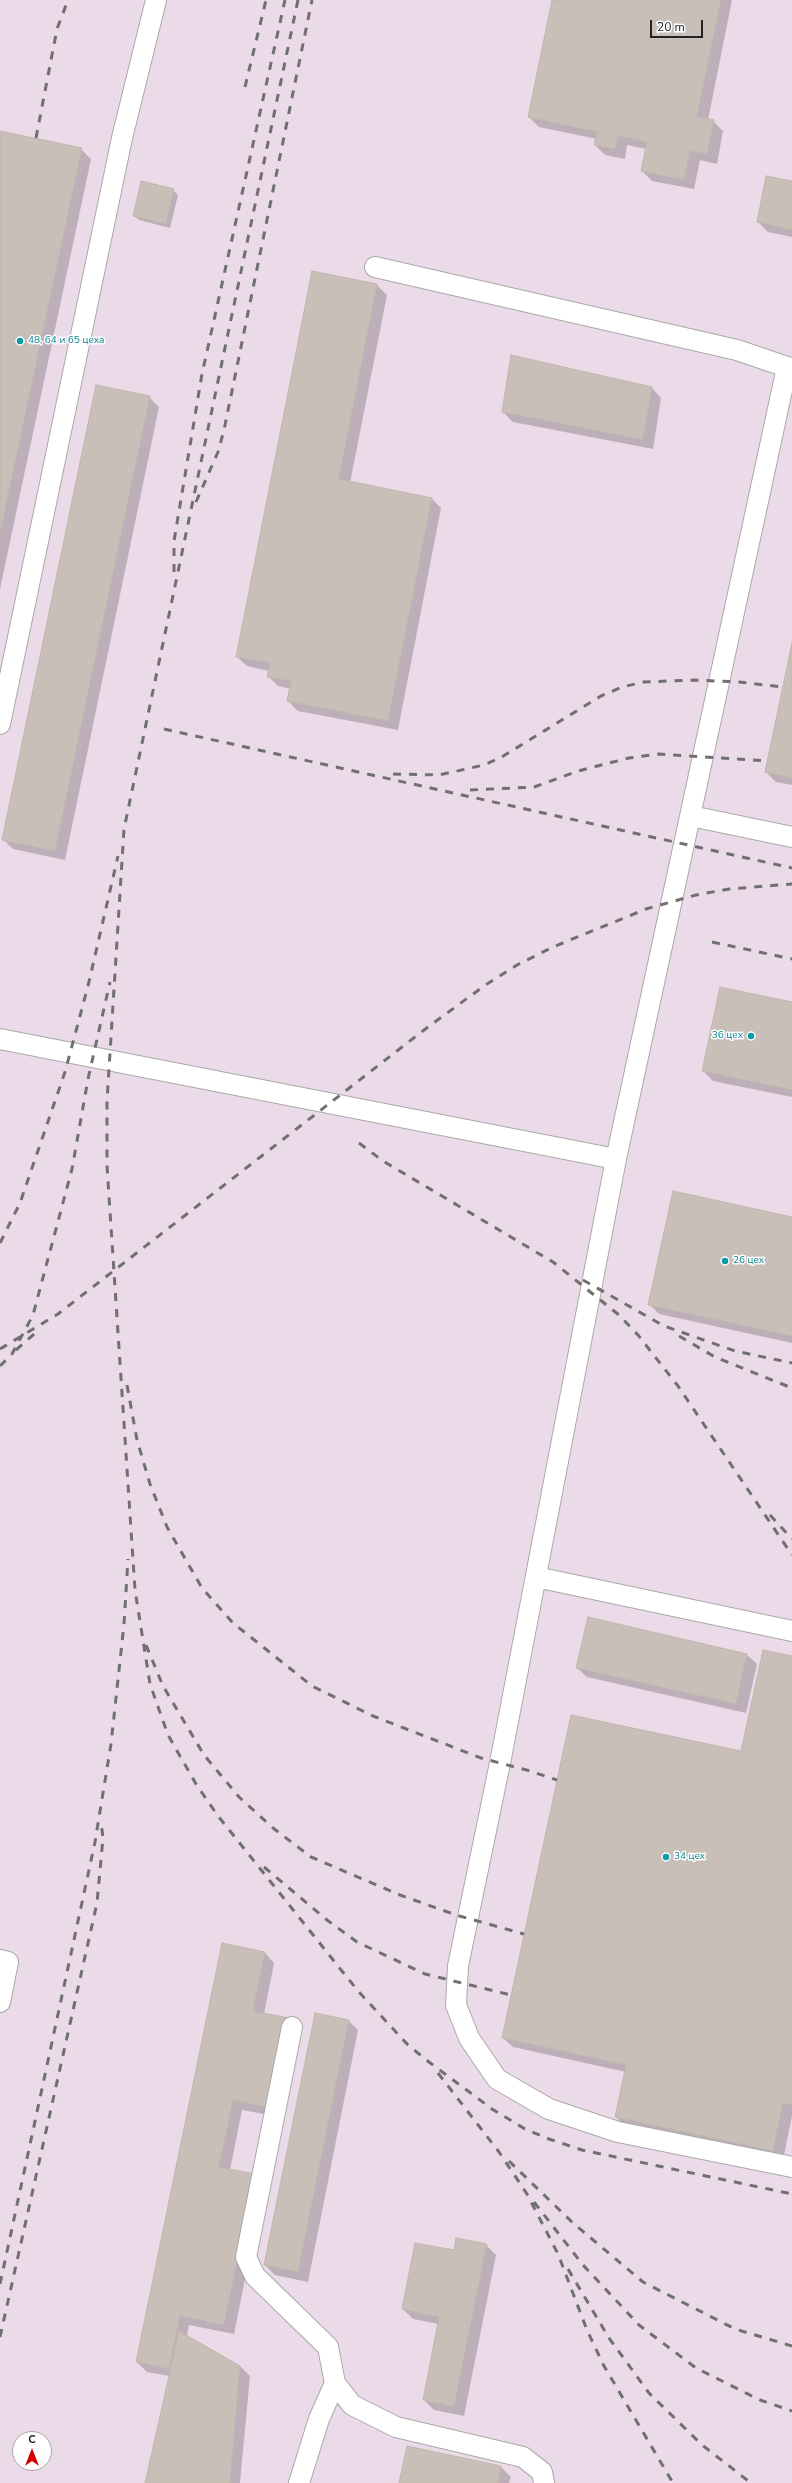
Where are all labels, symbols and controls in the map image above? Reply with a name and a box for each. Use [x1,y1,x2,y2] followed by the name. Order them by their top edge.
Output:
[652,12,705,38] scale bar
[657,19,685,35] text: 20 m
[28,335,104,347] place label: 48, 64 и 65 цеха
[15,336,25,346] marker: 48, 64 и 65 цеха
[712,1030,743,1042] place label: 36 цех
[746,1031,756,1041] marker: 36 цех
[733,1255,764,1267] place label: 26 цех
[720,1256,730,1266] marker: 26 цех
[674,1851,705,1863] place label: 34 цех
[661,1852,671,1862] marker: 34 цех
[12,2431,52,2471] north arrow
[28,2432,36,2447] text: С

